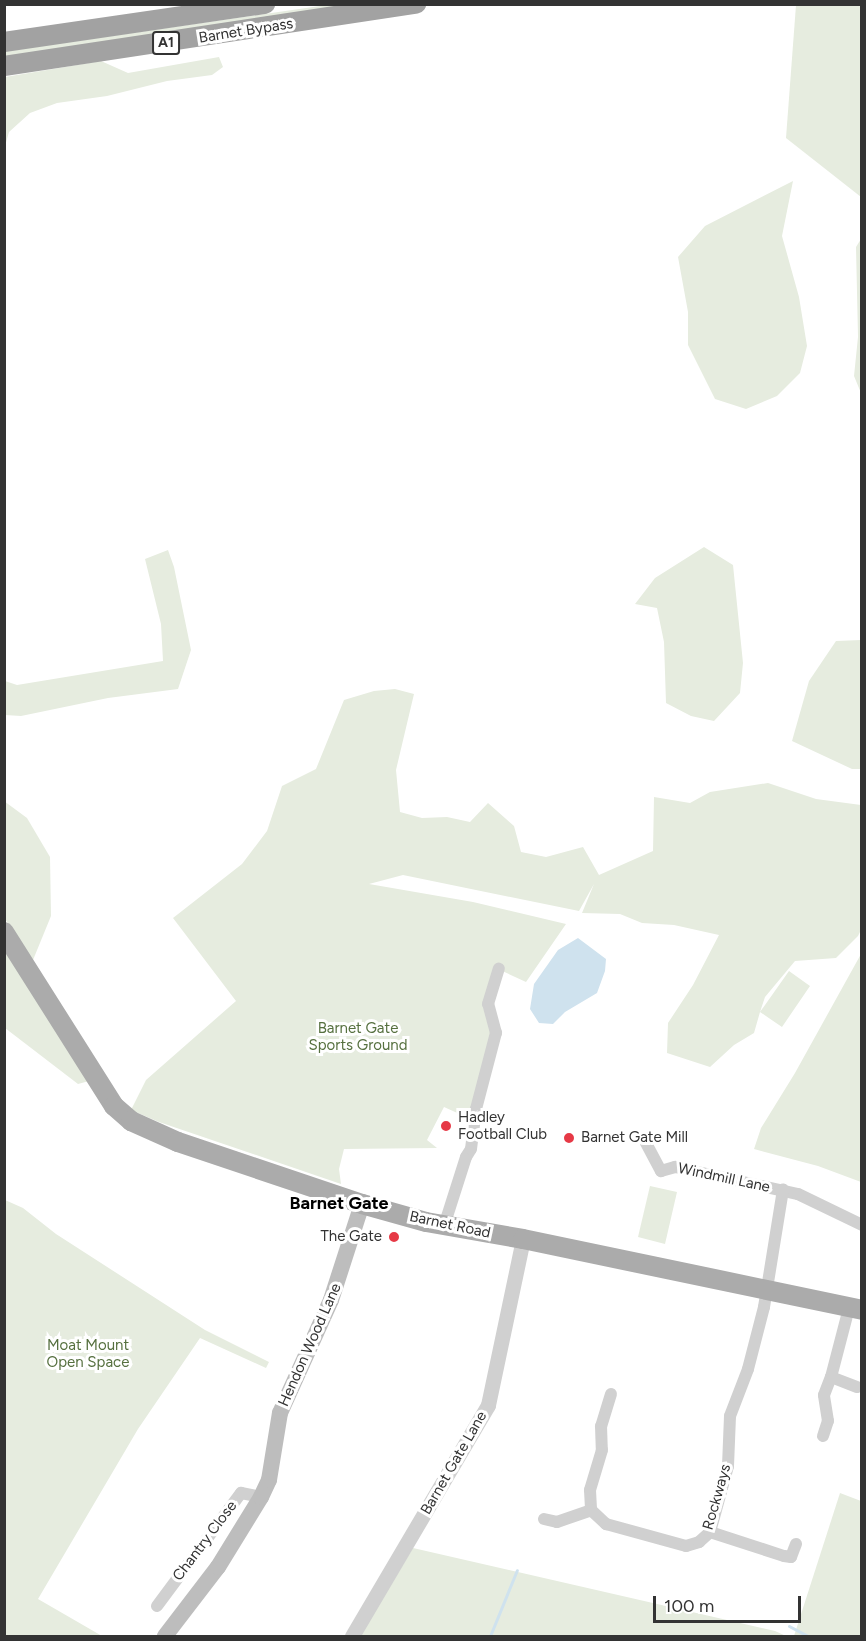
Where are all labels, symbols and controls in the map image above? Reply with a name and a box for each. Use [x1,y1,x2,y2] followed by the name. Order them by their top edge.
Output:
[197,15,295,47] street label: Barnet Bypass
[151,32,181,54] road number: A1
[309,1019,407,1054] park label: Barnet Gate Sports Ground
[458,1108,547,1143] place label: Hadley Football Club
[439,1119,453,1133] marker: Hadley Football Club
[581,1129,688,1147] place label: Barnet Gate Mill
[562,1131,576,1145] marker: Barnet Gate Mill
[676,1159,772,1197] street label: Windmill Lane
[289,1192,389,1214] district label: Barnet Gate
[408,1208,492,1242] street label: Barnet Road
[321,1228,382,1246] place label: The Gate
[387,1230,401,1244] marker: The Gate
[275,1281,345,1409] street label: Hendon Wood Lane
[47,1336,129,1371] park label: Moat Mount Open Space
[417,1408,491,1518] street label: Barnet Gate Lane
[699,1462,735,1532] street label: Rockways
[169,1497,241,1585] street label: Chantry Close
[656,1584,804,1622] scale bar
[664,1595,714,1617] text: 100 m

